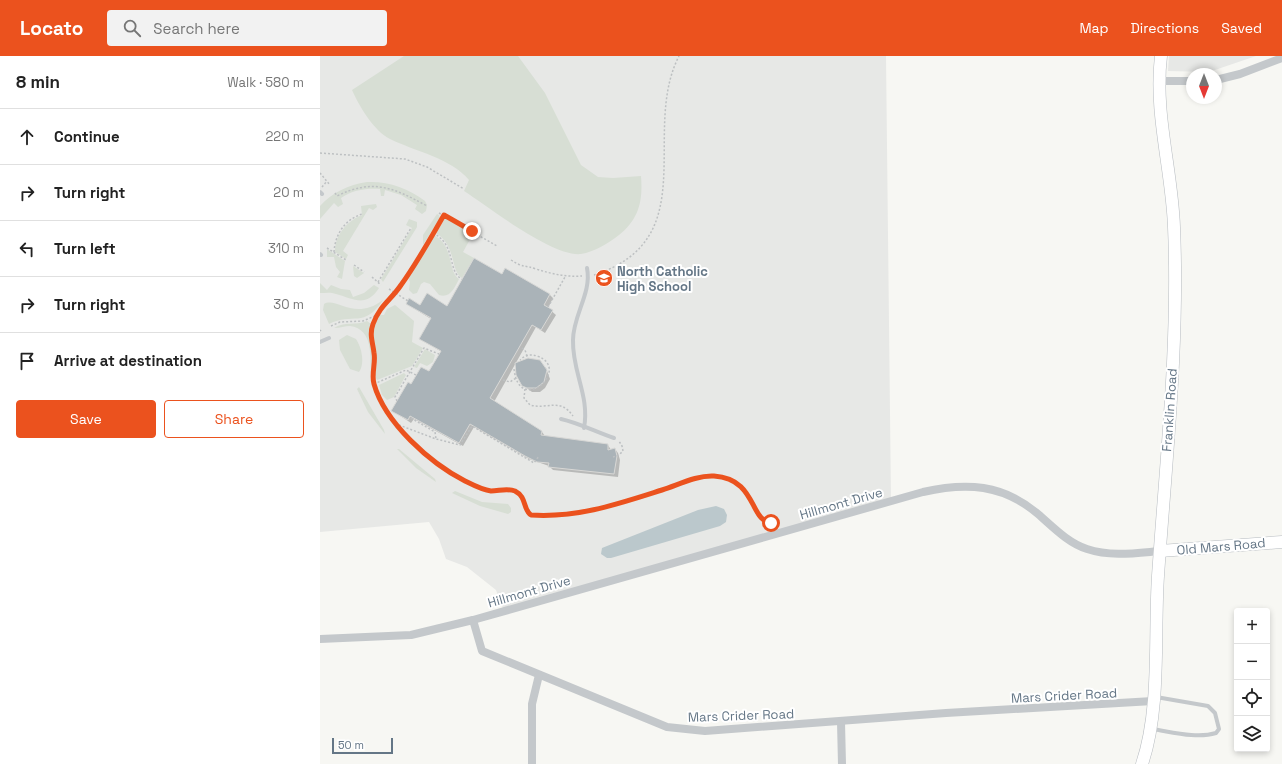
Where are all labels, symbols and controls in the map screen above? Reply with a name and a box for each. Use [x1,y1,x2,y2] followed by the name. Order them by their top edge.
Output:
[107,10,387,46] search box
[20,16,83,41] text: Locato
[121,17,143,39] icon: search
[153,19,240,38] text: Search here
[1079,19,1109,37] text: Map
[1131,19,1199,37] text: Directions
[1221,19,1262,37] text: Saved
[1186,68,1222,104] north arrow
[16,71,60,93] text: 8 min
[227,74,304,91] text: Walk · 580 m
[16,126,38,148] icon: ahead
[54,127,120,146] text: Continue
[265,128,304,145] text: 220 m
[16,182,38,204] icon: right
[54,183,125,202] text: Turn right
[273,184,304,201] text: 20 m
[463,222,481,240] route end
[16,238,38,260] icon: left
[54,239,116,258] text: Turn left
[268,240,304,257] text: 310 m
[617,263,708,295] place label: North Catholic High School
[594,268,614,288] school or university icon: North Catholic High School
[16,294,38,316] icon: right
[54,295,125,314] text: Turn right
[273,296,304,313] text: 30 m
[16,350,38,372] icon: arrive
[54,351,202,370] text: Arrive at destination
[1158,368,1181,452] street label: Franklin Road
[16,400,156,438] button: Save
[164,400,304,438] button: Share
[798,484,885,523] street label: Hillmont Drive
[762,514,780,532] route start
[1176,534,1266,559] street label: Old Mars Road
[486,572,573,611] street label: Hillmont Drive
[1234,608,1270,752] map controls
[1234,608,1270,644] button: +
[1234,644,1270,680] button: −
[1234,680,1270,716] button: locate
[1010,684,1118,707] street label: Mars Crider Road
[688,705,794,726] street label: Mars Crider Road
[1234,716,1270,752] button: layers
[332,736,393,755] scale bar
[338,738,364,752] text: 50 m

